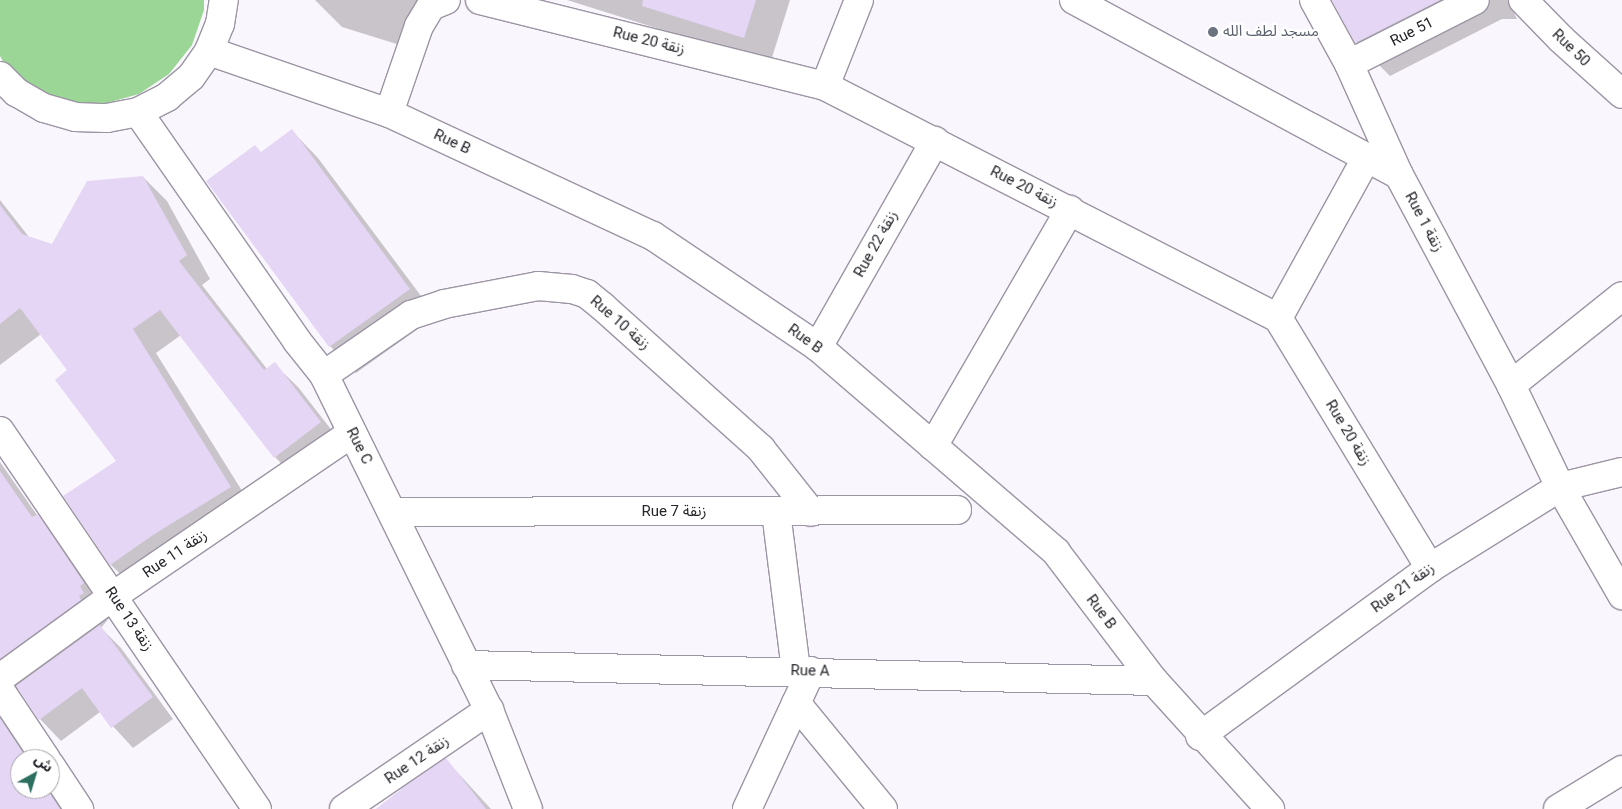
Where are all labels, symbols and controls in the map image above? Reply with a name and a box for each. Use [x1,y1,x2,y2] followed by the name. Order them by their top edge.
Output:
[1387,14,1437,50] street label: Rue 51
[611,23,687,59] street label: Rue 20 زنقة
[1223,23,1319,41] place label: مسجد لطف الله
[1207,26,1219,38] marker: مسجد لطف الله
[1548,26,1594,70] street label: Rue 50
[431,126,473,158] street label: Rue B
[987,162,1061,212] street label: Rue 20 زنقة
[1401,189,1447,255] street label: Rue 1 زنقة
[850,207,902,281] street label: Rue 22 زنقة
[586,292,654,354] street label: Rue 10 زنقة
[784,320,826,358] street label: Rue B
[1321,397,1375,469] street label: Rue 20 زنقة
[342,425,376,467] street label: Rue C
[641,503,707,521] street label: Rue 7 زنقة
[139,526,211,582] street label: Rue 11 زنقة
[1368,559,1438,617] street label: Rue 21 زنقة
[101,583,157,655] street label: Rue 13 زنقة
[1082,591,1120,633] street label: Rue B
[790,662,830,680] street label: Rue A
[381,732,453,788] street label: Rue 12 زنقة
[10,749,60,799] north arrow
[31,751,56,775] text: ش

